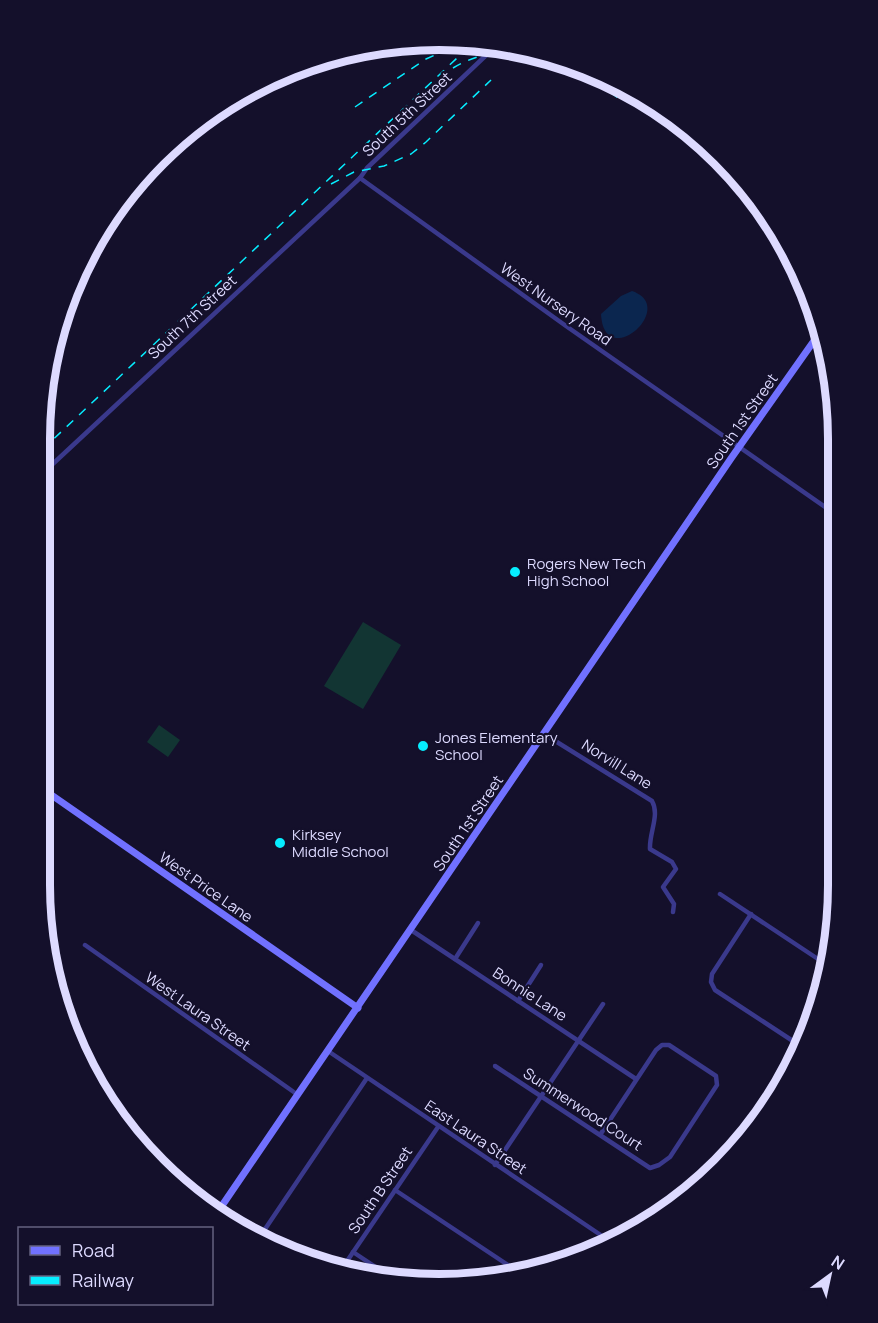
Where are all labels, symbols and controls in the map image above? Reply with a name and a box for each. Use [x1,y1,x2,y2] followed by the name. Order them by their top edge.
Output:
[358,67,456,161] street label: South 5th Street
[496,258,616,350] street label: West Nursery Road
[143,270,241,364] street label: South 7th Street
[701,369,783,473] street label: South 1st Street
[527,553,646,591] place label: Rogers New Tech High School
[508,565,522,579] marker: Rogers New Tech High School
[435,727,558,765] place label: Jones Elementary School
[578,734,656,794] street label: Norvill Lane
[416,739,430,753] marker: Jones Elementary School
[428,771,508,875] street label: South 1st Street
[292,824,389,862] place label: Kirksey Middle School
[273,836,287,850] marker: Kirksey Middle School
[155,847,257,927] street label: West Price Lane
[489,962,571,1026] street label: Bonnie Lane
[141,967,255,1055] street label: West Laura Street
[519,1062,647,1156] street label: Summerwood Court
[421,1095,531,1179] street label: East Laura Street
[343,1142,417,1238] street label: South B Street
[18,1227,213,1305] legend
[72,1238,115,1262] text: Road
[800,1245,860,1305] north arrow
[827,1250,849,1275] text: N
[72,1268,134,1292] text: Railway

